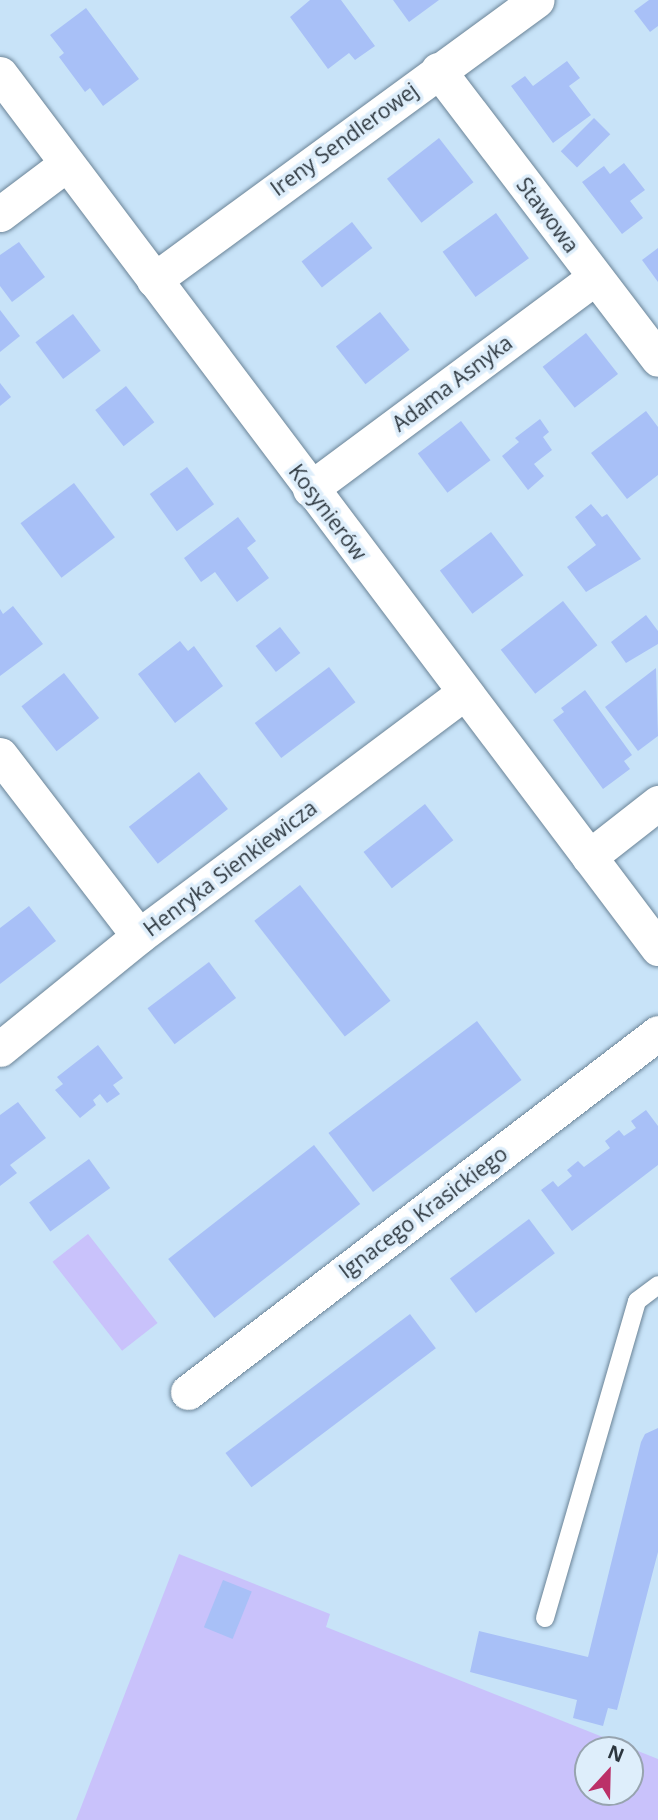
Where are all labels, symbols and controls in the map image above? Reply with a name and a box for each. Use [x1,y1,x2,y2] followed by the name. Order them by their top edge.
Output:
[265,77,423,201] street label: Ireny Sendlerowej
[512,172,584,258] street label: Stawowa
[387,330,517,436] street label: Adama Asnyka
[284,459,372,565] street label: Kosynierów
[138,795,322,941] street label: Henryka Sienkiewicza
[334,1141,512,1283] street label: Ignacego Krasickiego
[574,1736,644,1806] north arrow
[604,1738,628,1768] text: N

